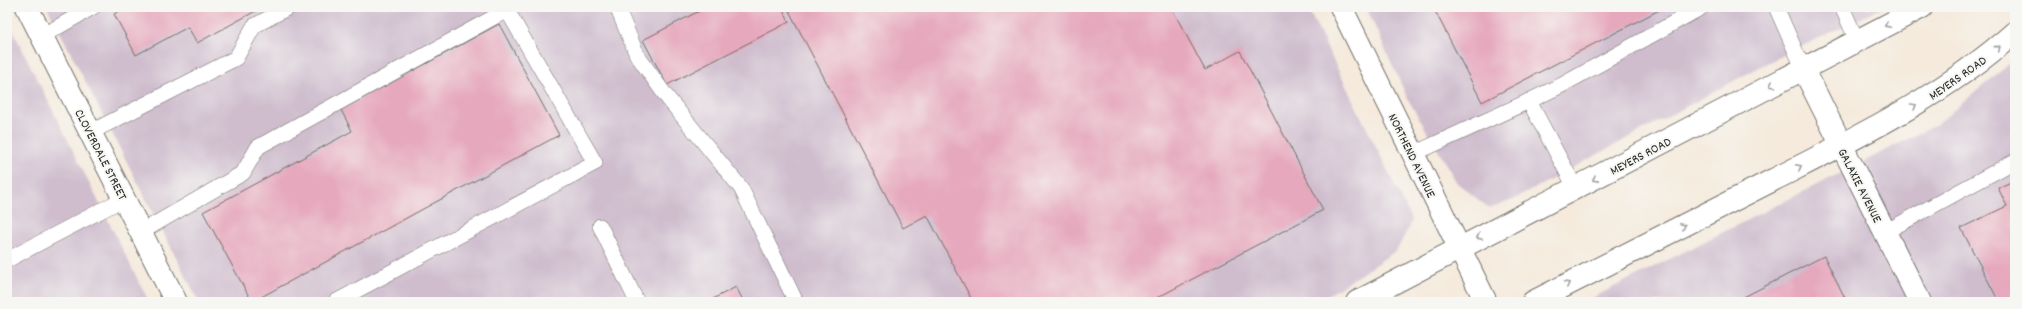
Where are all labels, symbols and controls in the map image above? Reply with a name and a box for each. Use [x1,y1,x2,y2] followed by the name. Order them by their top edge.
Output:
[1884,20,1892,28] one-way arrow
[1993,45,2000,52] one-way arrow
[1926,52,1991,106] street label: MEYERS ROAD
[1769,80,1776,87] one-way arrow
[1910,104,1917,111] one-way arrow
[69,106,131,204] street label: CLOVERDALE STREET
[1382,111,1439,202] street label: NORTHEND AVENUE
[1607,133,1675,181] street label: MEYERS ROAD
[1832,146,1886,227] street label: GALAXIE AVENUE
[1795,164,1803,172] one-way arrow
[1592,174,1600,181] one-way arrow
[1679,223,1687,231] one-way arrow
[1476,232,1484,240] one-way arrow
[1563,282,1571,289] one-way arrow

